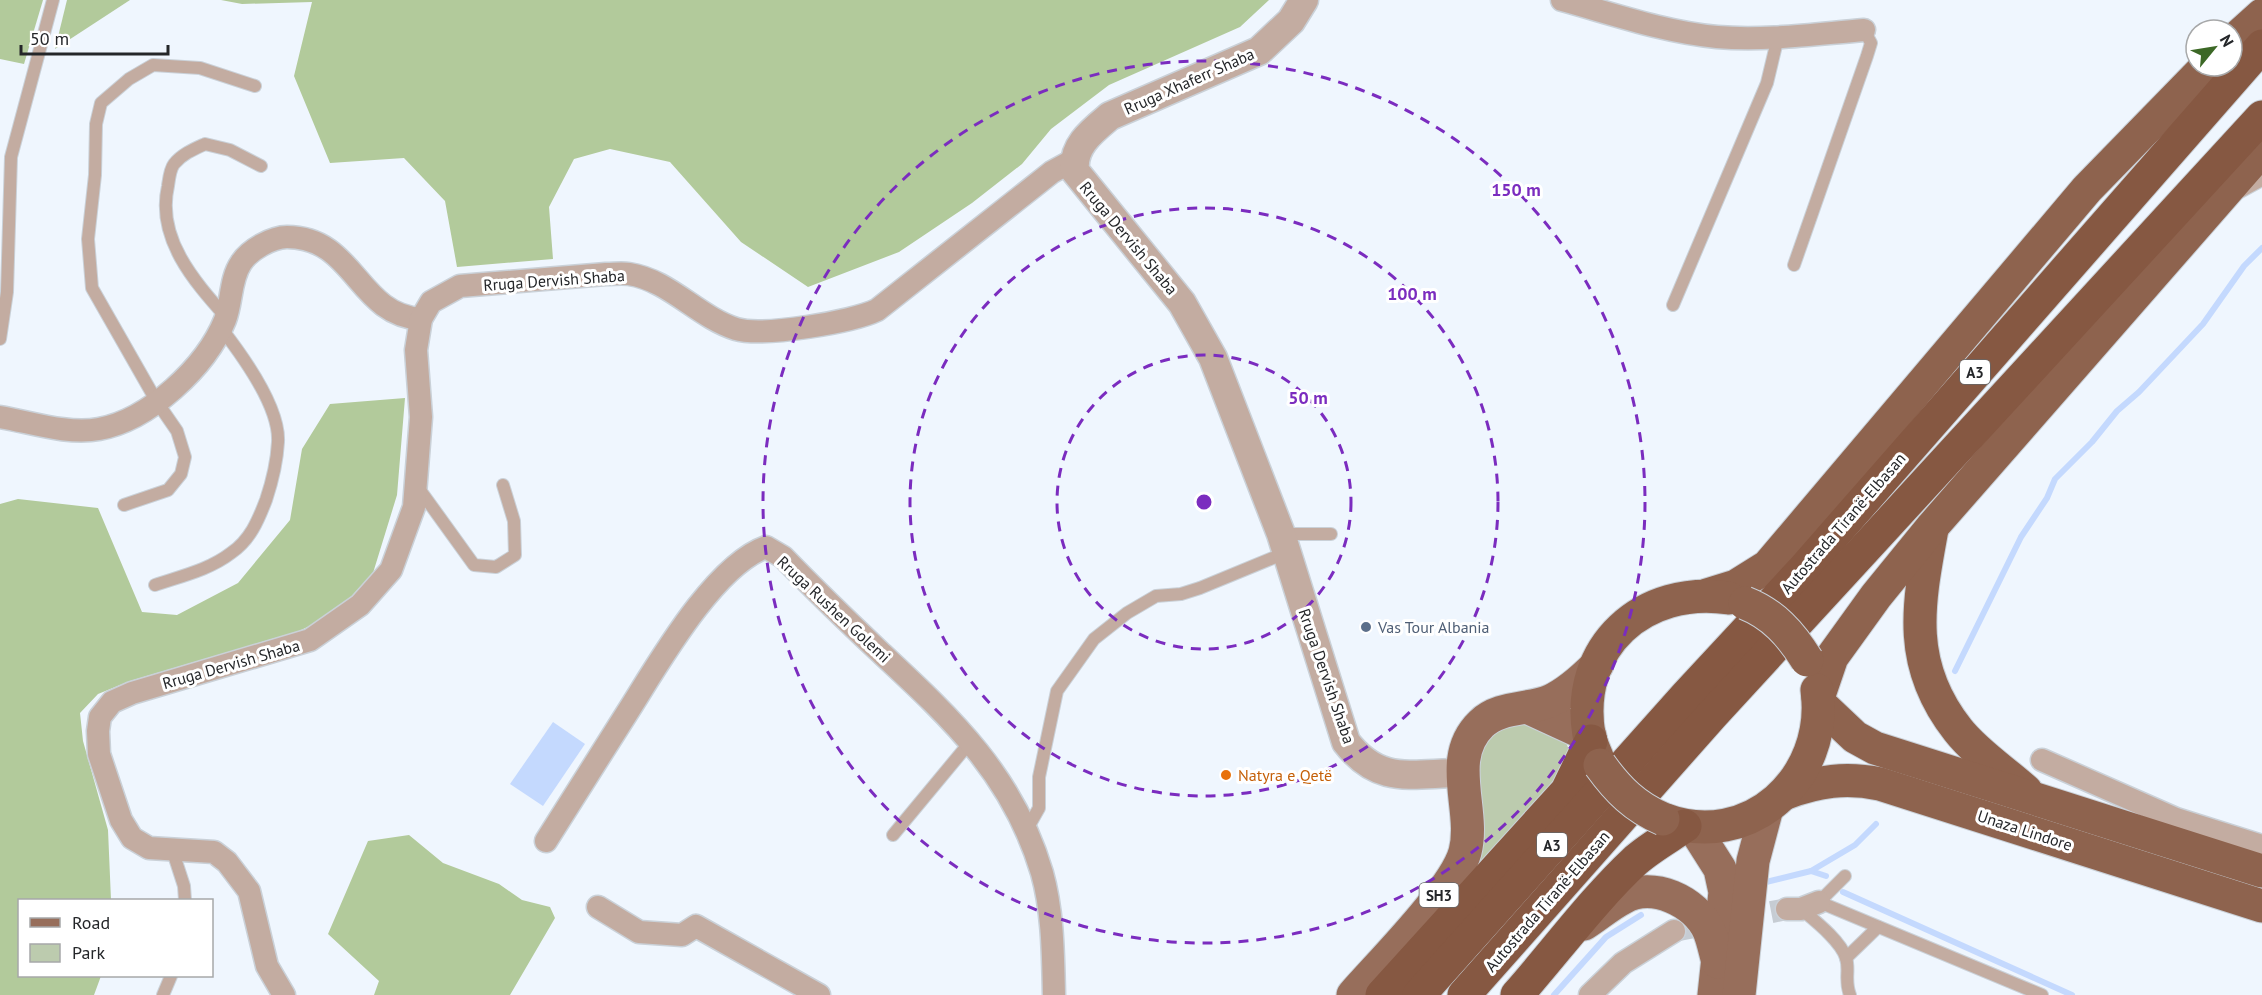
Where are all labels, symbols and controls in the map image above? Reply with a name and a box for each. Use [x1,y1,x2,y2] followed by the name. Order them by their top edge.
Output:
[21,18,168,56] scale bar
[2184,18,2244,78] north arrow
[30,27,69,50] text: 50 m
[2216,31,2238,50] text: N
[1121,43,1257,119] street label: Rruga Xhaferr Shaba
[1076,177,1182,299] street label: Rruga Dervish Shaba
[1491,178,1541,201] text: 150 m
[483,265,625,295] street label: Rruga Dervish Shaba
[1387,282,1437,305] text: 100 m
[1960,360,1990,384] road number: A3
[1288,386,1328,409] text: 50 m
[1776,448,1910,598] street label: Autostrada Tiranë-Elbasan
[1194,492,1214,512] centre of rings
[773,551,895,667] street label: Rruga Rushen Golemi
[1294,606,1360,746] street label: Rruga Dervish Shaba
[1377,617,1490,637] place label: Vas Tour Albania
[1359,620,1373,634] marker: Vas Tour Albania
[160,635,302,693] street label: Rruga Dervish Shaba
[1238,765,1332,785] place label: Natyra e Qetë
[1219,768,1233,782] marker: Natyra e Qetë
[1975,805,2075,855] street label: Unaza Lindore
[1480,826,1614,976] street label: Autostrada Tiranë-Elbasan
[1537,833,1567,857] road number: A3
[1420,883,1458,907] road number: SH3
[18,899,213,977] legend
[72,911,110,934] text: Road
[72,941,105,964] text: Park

